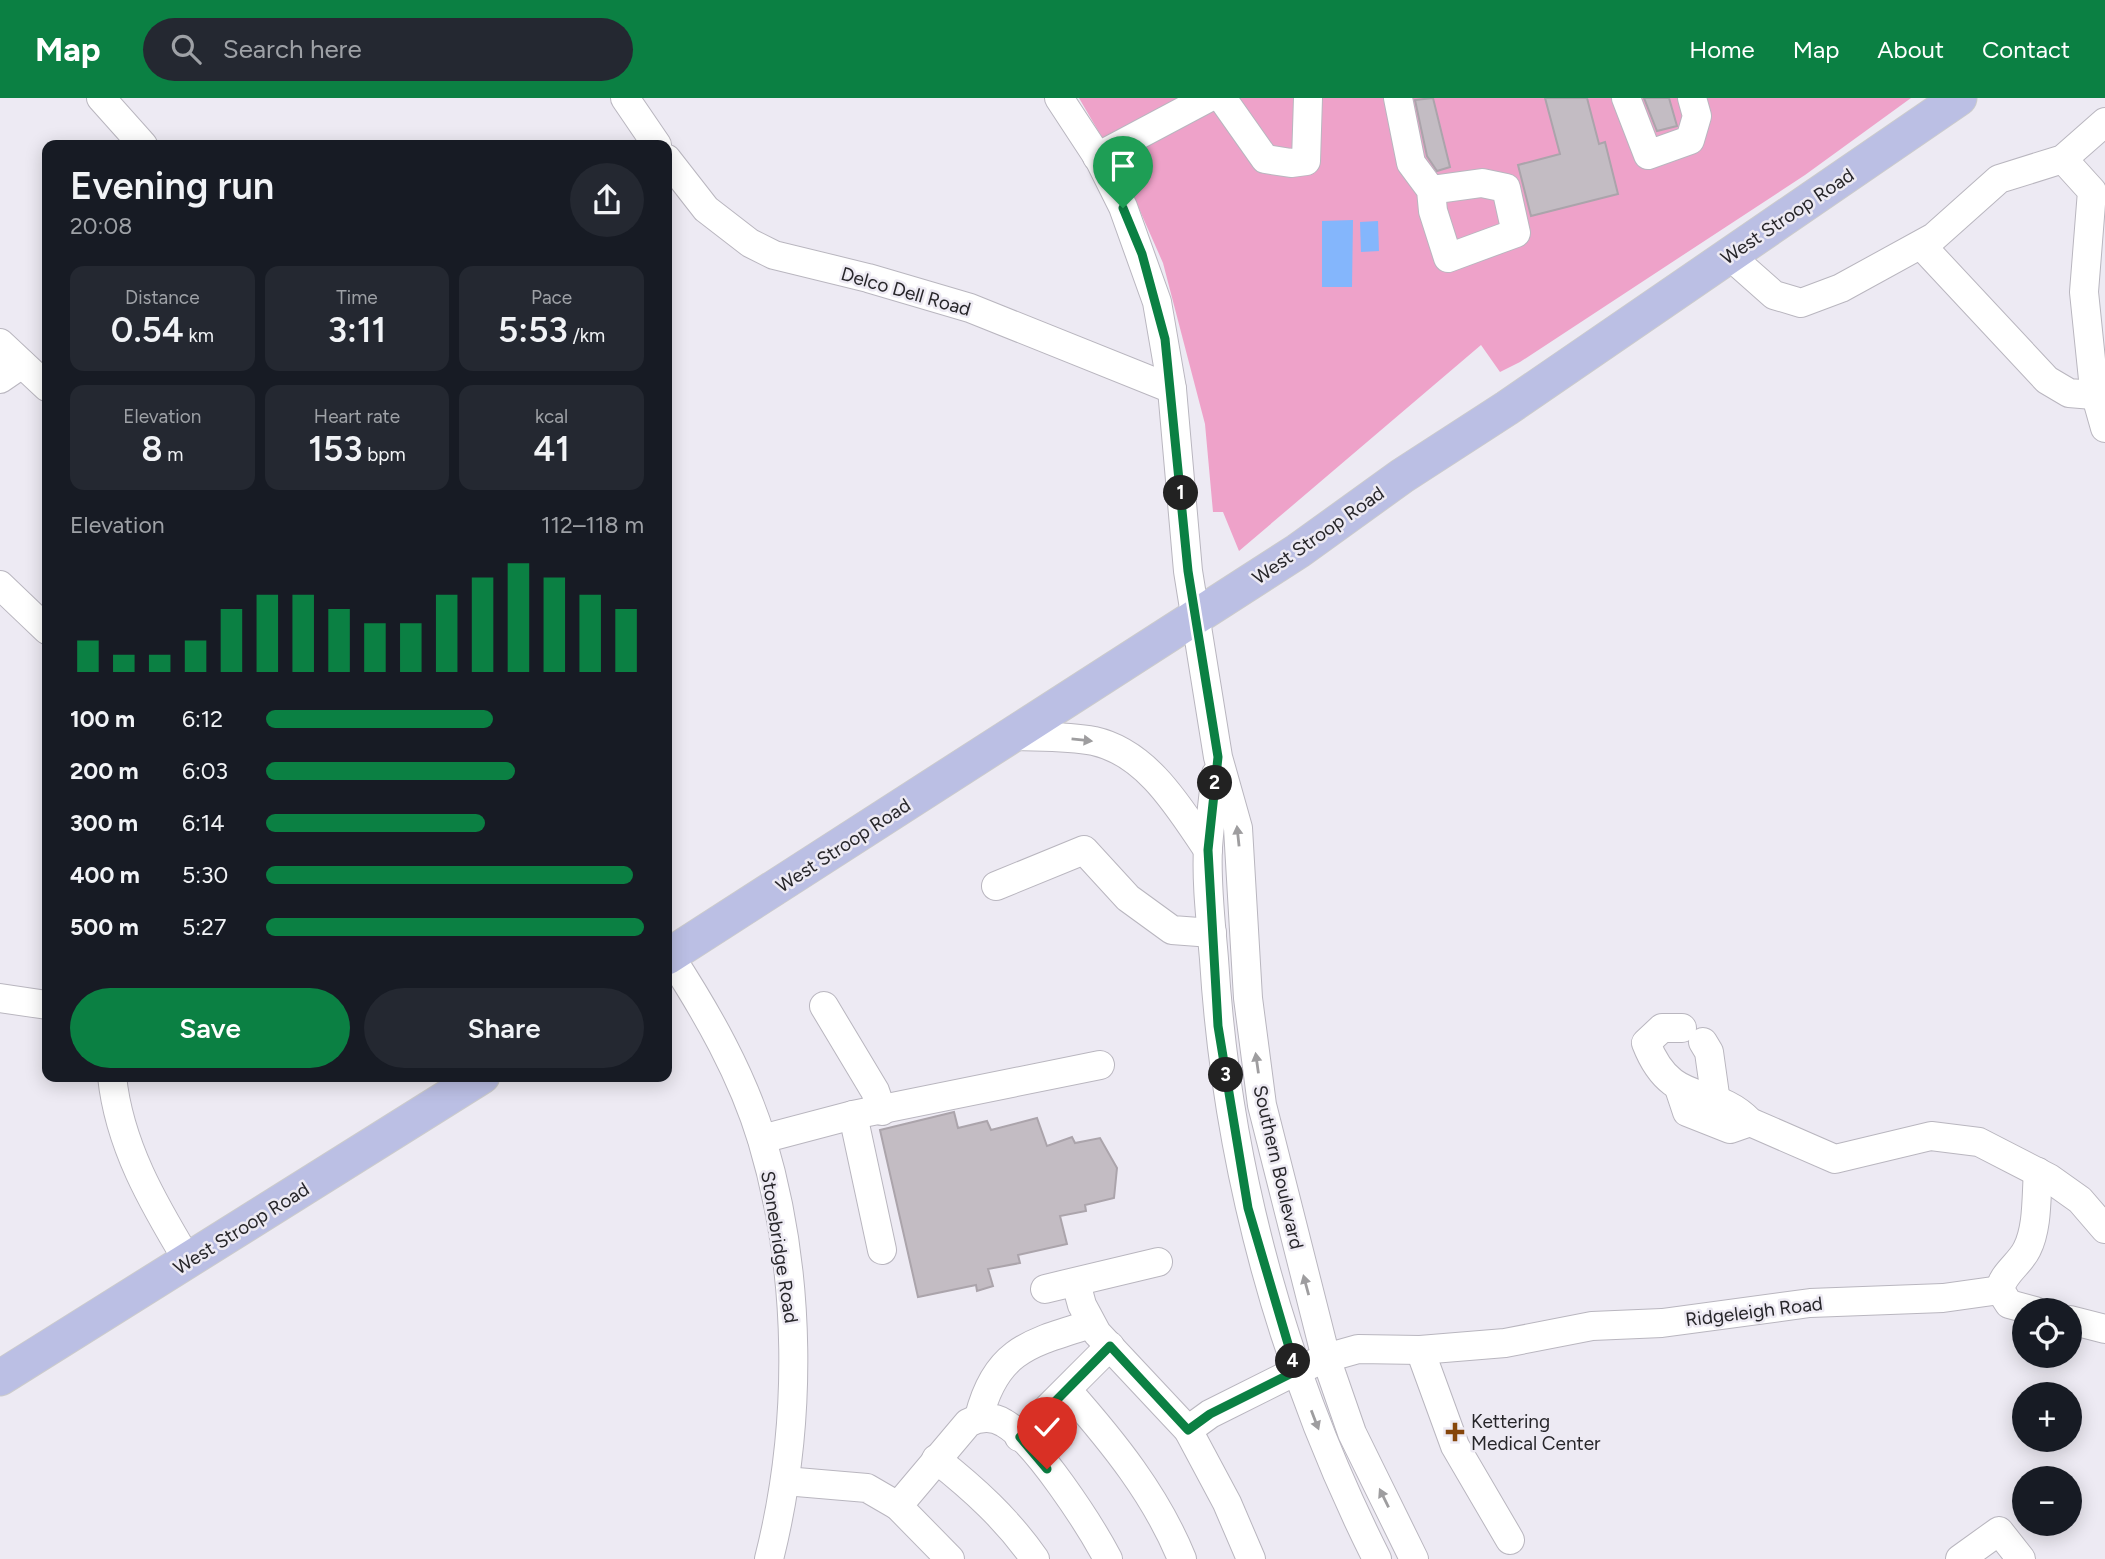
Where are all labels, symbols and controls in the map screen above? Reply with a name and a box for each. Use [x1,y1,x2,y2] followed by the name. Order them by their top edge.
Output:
[143,18,633,81] search box
[35,30,101,69] text: Map
[167,30,205,68] icon: search
[223,33,362,65] text: Search here
[1689,35,1755,64] text: Home
[1793,35,1839,64] text: Map
[1877,35,1944,64] text: About
[1982,35,2070,64] text: Contact
[1093,136,1153,208] pin
[1104,147,1142,185] icon: arrive
[70,163,274,209] text: Evening run
[570,163,644,237] button: share
[1716,163,1858,269] street label: West Stroop Road
[70,212,132,240] text: 20:08
[838,262,973,321] street label: Delco Dell Road
[125,286,200,309] text: Distance
[336,286,378,309] text: Time
[531,286,572,309] text: Pace
[111,309,184,351] text: 0.54
[328,309,386,351] text: 3:11
[498,309,568,351] text: 5:53
[184,324,214,347] text: km
[568,324,605,347] text: /km
[123,405,201,428] text: Elevation
[314,405,400,428] text: Heart rate
[535,405,568,428] text: kcal
[141,428,163,470] text: 8
[308,428,362,470] text: 153
[533,428,570,470] text: 41
[163,443,184,466] text: m
[362,443,406,466] text: bpm
[1164,476,1198,510] pin: 1
[1176,481,1185,504] text: 1
[1248,481,1389,589] street label: West Stroop Road
[70,511,165,539] text: Elevation
[541,511,644,539] text: 112–118 m
[70,705,135,733] text: 100 m
[182,705,223,733] text: 6:12
[1071,735,1093,746] one-way arrow
[70,757,139,785] text: 200 m
[182,757,228,785] text: 6:03
[1198,766,1232,800] pin: 2
[1209,771,1220,794] text: 2
[772,793,915,897] street label: West Stroop Road
[70,809,138,837] text: 300 m
[182,809,225,837] text: 6:14
[1232,825,1243,847] one-way arrow
[70,861,140,889] text: 400 m
[182,861,228,889] text: 5:30
[70,913,139,941] text: 500 m
[182,913,226,941] text: 5:27
[70,988,350,1068] button: Save
[364,988,644,1068] button: Share
[1251,1052,1262,1074] one-way arrow
[1208,1058,1244,1093] pin: 3
[1220,1063,1231,1086] text: 3
[1248,1083,1309,1251] street label: Southern Boulevard
[756,1169,803,1325] street label: Stonebridge Road
[169,1177,313,1279] street label: West Stroop Road
[1300,1273,1311,1295] one-way arrow
[1684,1292,1824,1331] street label: Ridgeleigh Road
[2012,1298,2082,1536] map controls
[2012,1298,2082,1368] button: locate
[1276,1344,1310,1378] pin: 4
[1286,1349,1299,1372] text: 4
[2012,1382,2082,1452] button: +
[1017,1397,1077,1469] pin
[1028,1408,1066,1446] icon: check
[1309,1409,1320,1430] one-way arrow
[1471,1410,1601,1455] place label: Kettering Medical Center
[1445,1422,1465,1442] marker: Kettering Medical Center
[2012,1466,2082,1536] button: −
[1378,1488,1389,1508] one-way arrow

